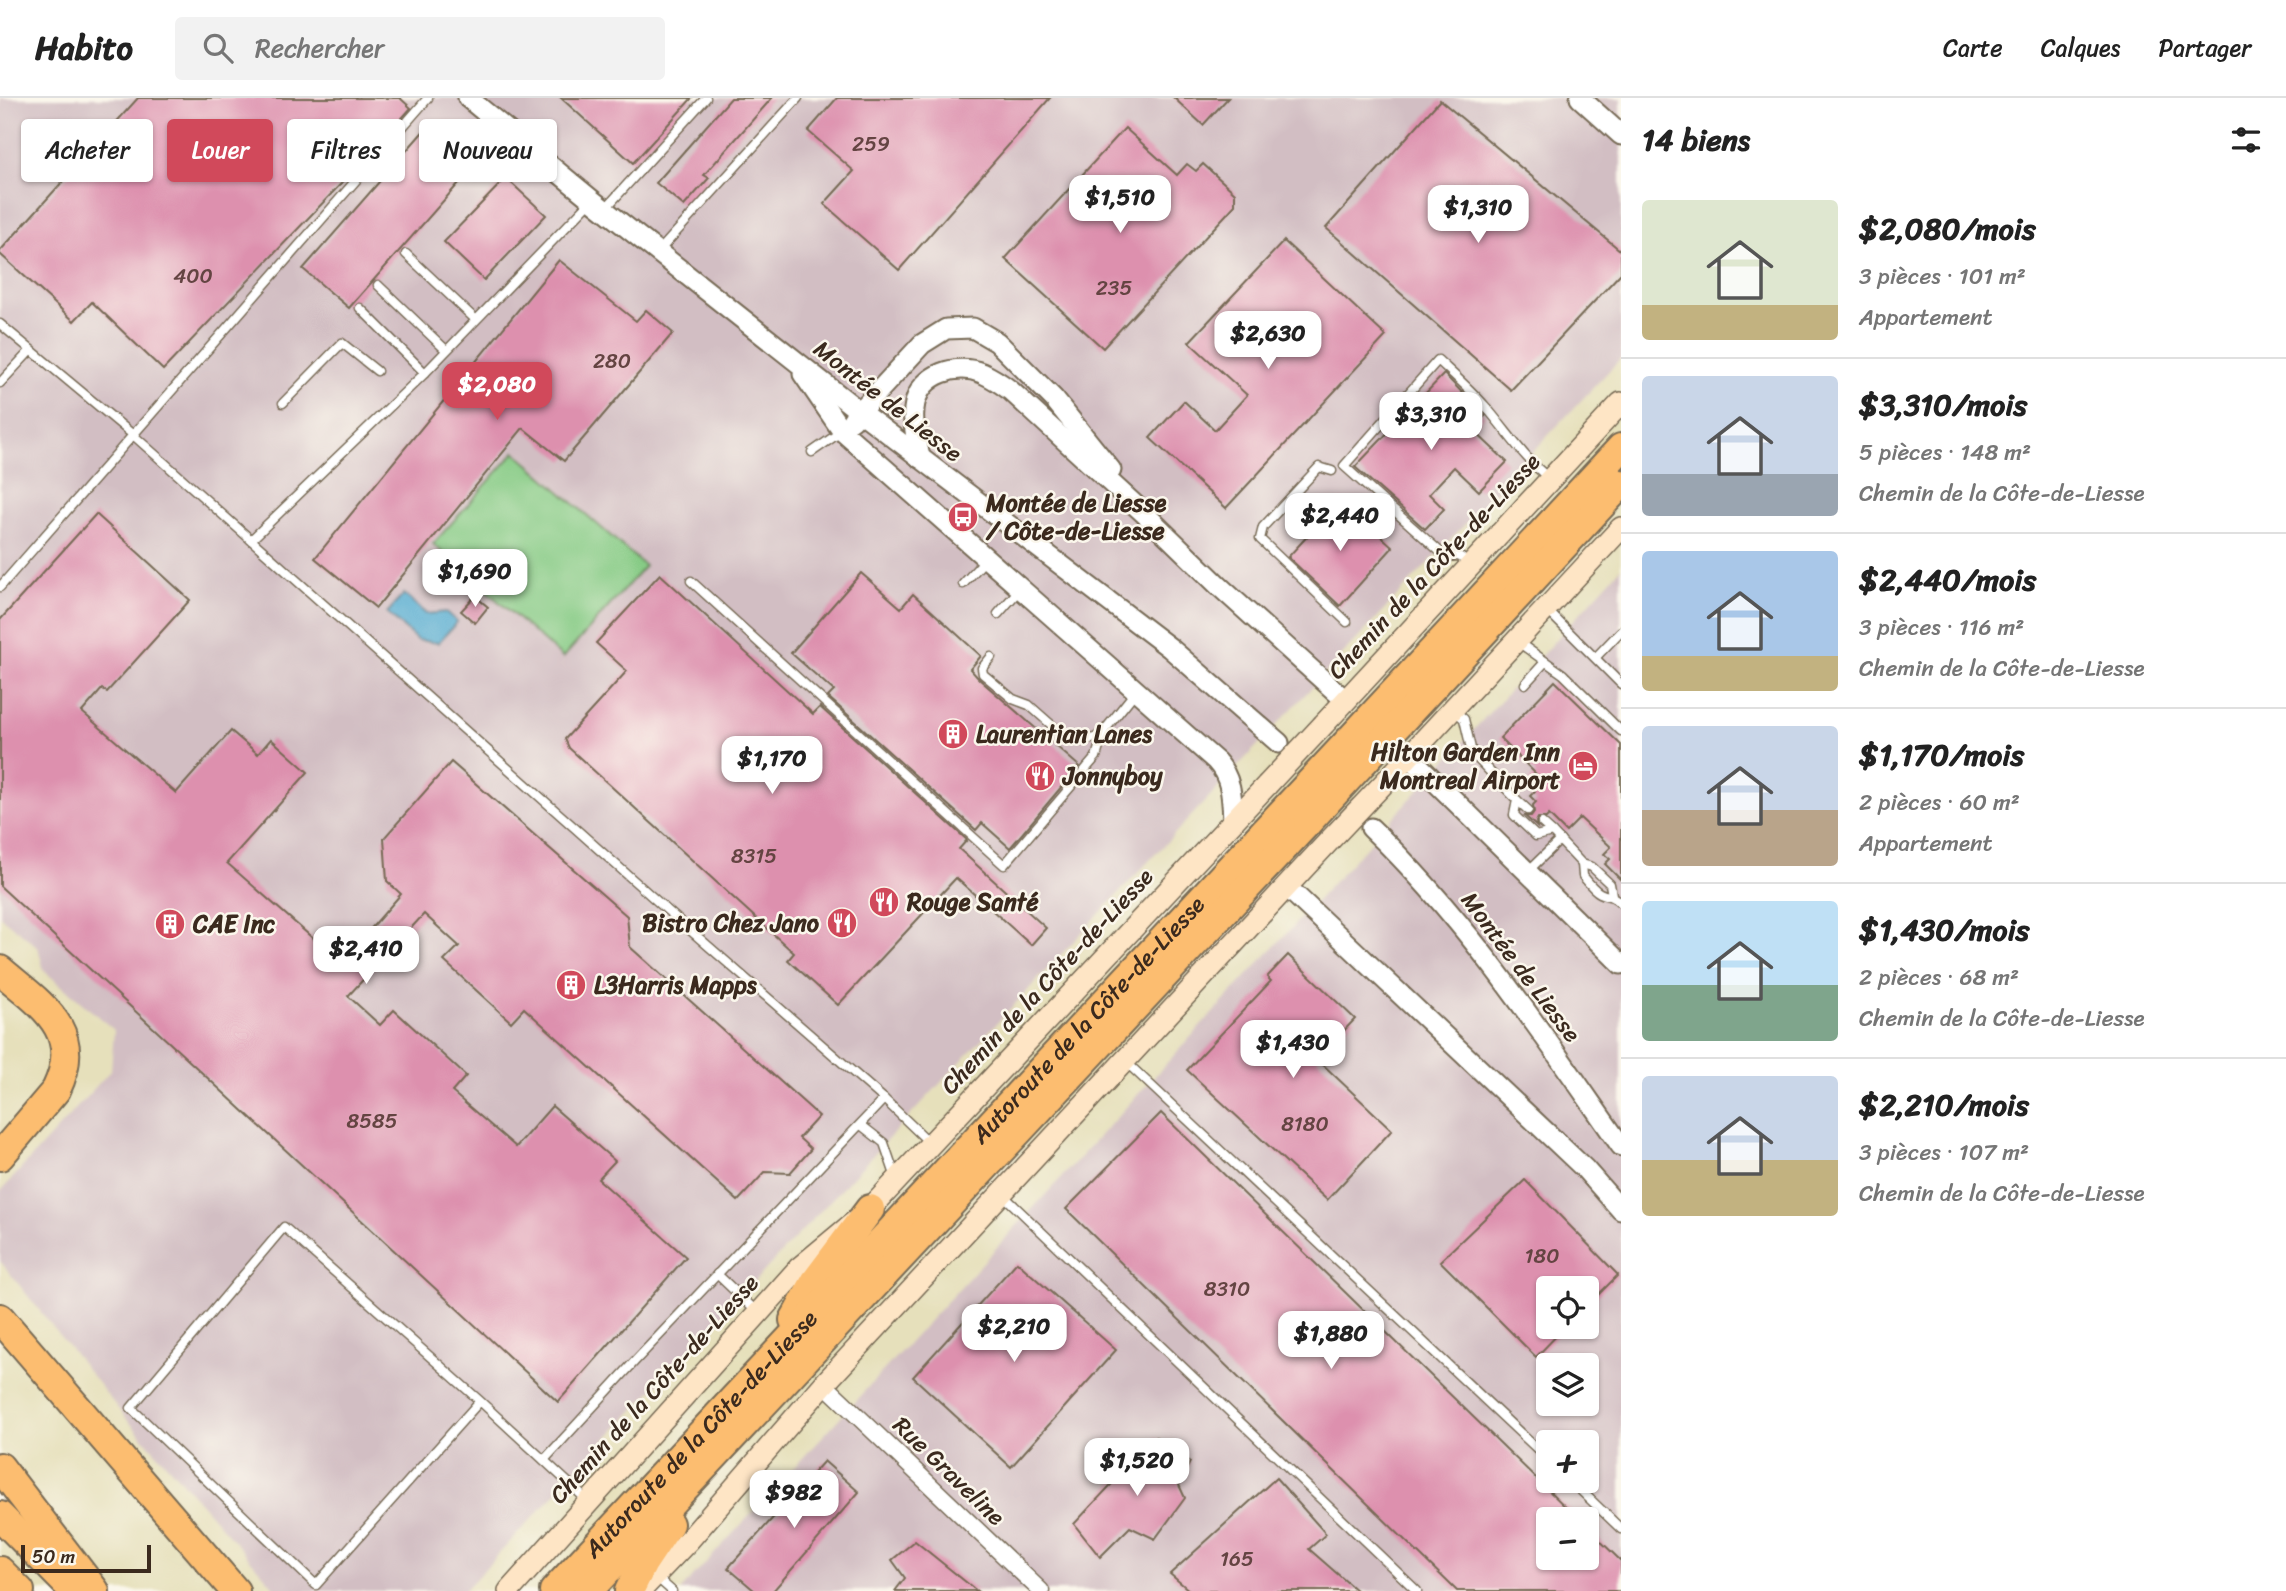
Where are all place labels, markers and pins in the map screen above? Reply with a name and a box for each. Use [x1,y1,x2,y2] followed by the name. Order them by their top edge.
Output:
[1063,176,1177,235] pin: $1,510
[1421,186,1535,245] pin: $1,310
[1211,312,1325,371] pin: $2,630
[440,362,554,422] pin: $2,080
[1374,392,1488,452] pin: $3,310
[985,482,1167,552] place label: Montée de Liesse / Côte-de-Liesse
[1283,494,1397,553] pin: $2,440
[946,500,980,534] bus stop icon: Montée de Liesse / Côte-de-Liesse
[418,550,532,609] pin: $1,690
[976,713,1153,755] place label: Laurentian Lanes
[936,717,970,751] building icon: Laurentian Lanes
[1371,731,1561,801] place label: Hilton Garden Inn Montreal Airport
[715,736,829,796] pin: $1,170
[1566,749,1600,783] hotel icon: Hilton Garden Inn Montreal Airport
[1061,755,1163,797] place label: Jonnyboy
[1023,759,1057,793] restaurant icon: Jonnyboy
[906,881,1039,923] place label: Rouge Santé
[867,885,901,919] restaurant icon: Rouge Santé
[642,902,820,944] place label: Bistro Chez Jano
[192,903,276,945] place label: CAE Inc
[825,906,859,940] restaurant icon: Bistro Chez Jano
[153,907,187,941] building icon: CAE Inc
[309,926,423,986] pin: $2,410
[594,964,758,1006] place label: L3Harris Mapps
[554,968,588,1002] building icon: L3Harris Mapps
[1236,1020,1350,1080] pin: $1,430
[957,1304,1071,1364] pin: $2,210
[1274,1312,1388,1371] pin: $1,880
[1080,1438,1194,1498] pin: $1,520
[753,1470,835,1530] pin: $982

